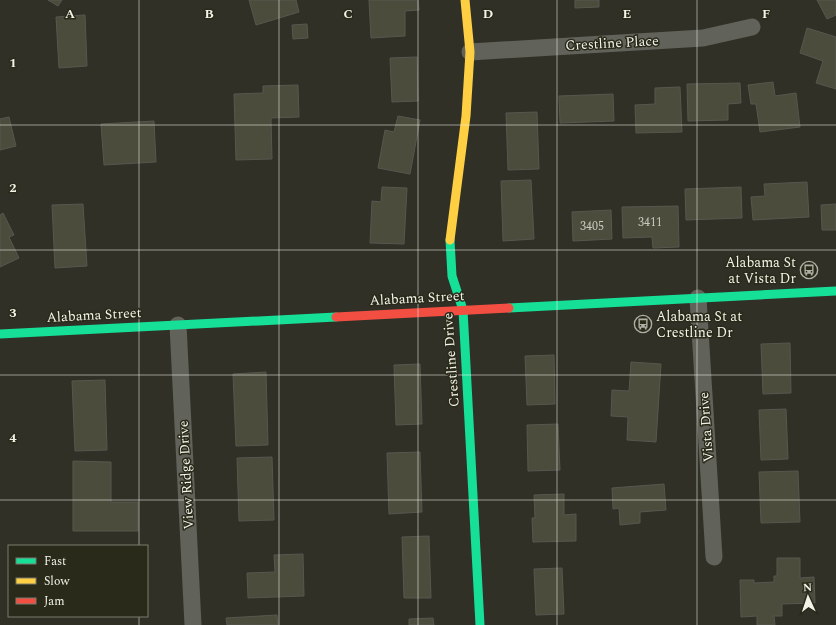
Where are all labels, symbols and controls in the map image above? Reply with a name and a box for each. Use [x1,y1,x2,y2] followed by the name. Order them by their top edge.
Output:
[65,4,75,24] text: A
[204,4,214,24] text: B
[343,4,353,24] text: C
[483,4,493,24] text: D
[623,4,632,24] text: E
[762,4,770,24] text: F
[565,30,660,56] street label: Crestline Place
[9,53,17,73] text: 1
[9,178,17,198] text: 2
[638,213,662,232] house number: 3411
[580,217,604,236] house number: 3405
[725,252,796,289] place label: Alabama St at Vista Dr
[799,260,819,280] bus stop icon: Alabama St at Vista Dr
[369,285,465,311] street label: Alabama Street
[46,302,142,328] street label: Alabama Street
[9,303,17,323] text: 3
[656,306,742,343] place label: Alabama St at Crestline Dr
[437,312,465,408] street label: Crestline Drive
[633,314,653,334] bus stop icon: Alabama St at Crestline Dr
[693,391,719,463] street label: Vista Drive
[173,420,199,530] street label: View Ridge Drive
[9,428,17,448] text: 4
[8,545,148,617] legend
[44,552,66,571] text: Fast
[44,572,70,591] text: Slow
[788,577,828,617] north arrow
[803,579,812,596] text: N
[44,592,65,611] text: Jam

